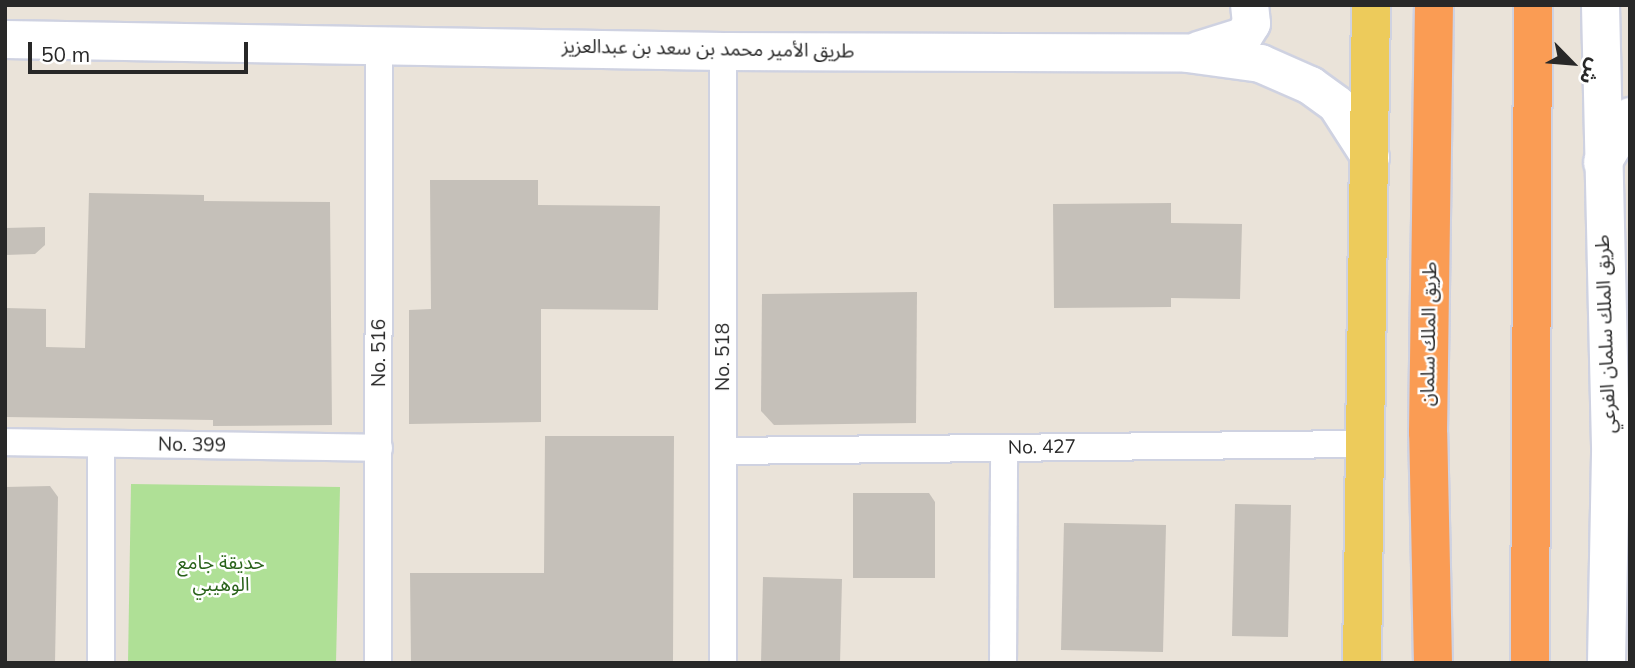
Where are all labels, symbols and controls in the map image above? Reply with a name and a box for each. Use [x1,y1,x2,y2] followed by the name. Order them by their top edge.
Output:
[32,28,252,72] scale bar
[1537,28,1607,98] north arrow
[562,35,854,63] street label: طريق الأمير محمد بن سعد بن عبدالعزيز
[41,41,90,67] text: 50 m
[1575,55,1607,89] text: ش
[1591,234,1621,434] street label: طريق الملك سلمان الفرعي
[1416,262,1442,406] street label: طريق الملك سلمان
[368,319,390,387] street label: No. 516
[712,323,734,391] street label: No. 518
[158,433,226,457] street label: No. 399
[1008,435,1076,459] street label: No. 427
[177,552,265,596] park label: حديقة جامع الوهيبي

